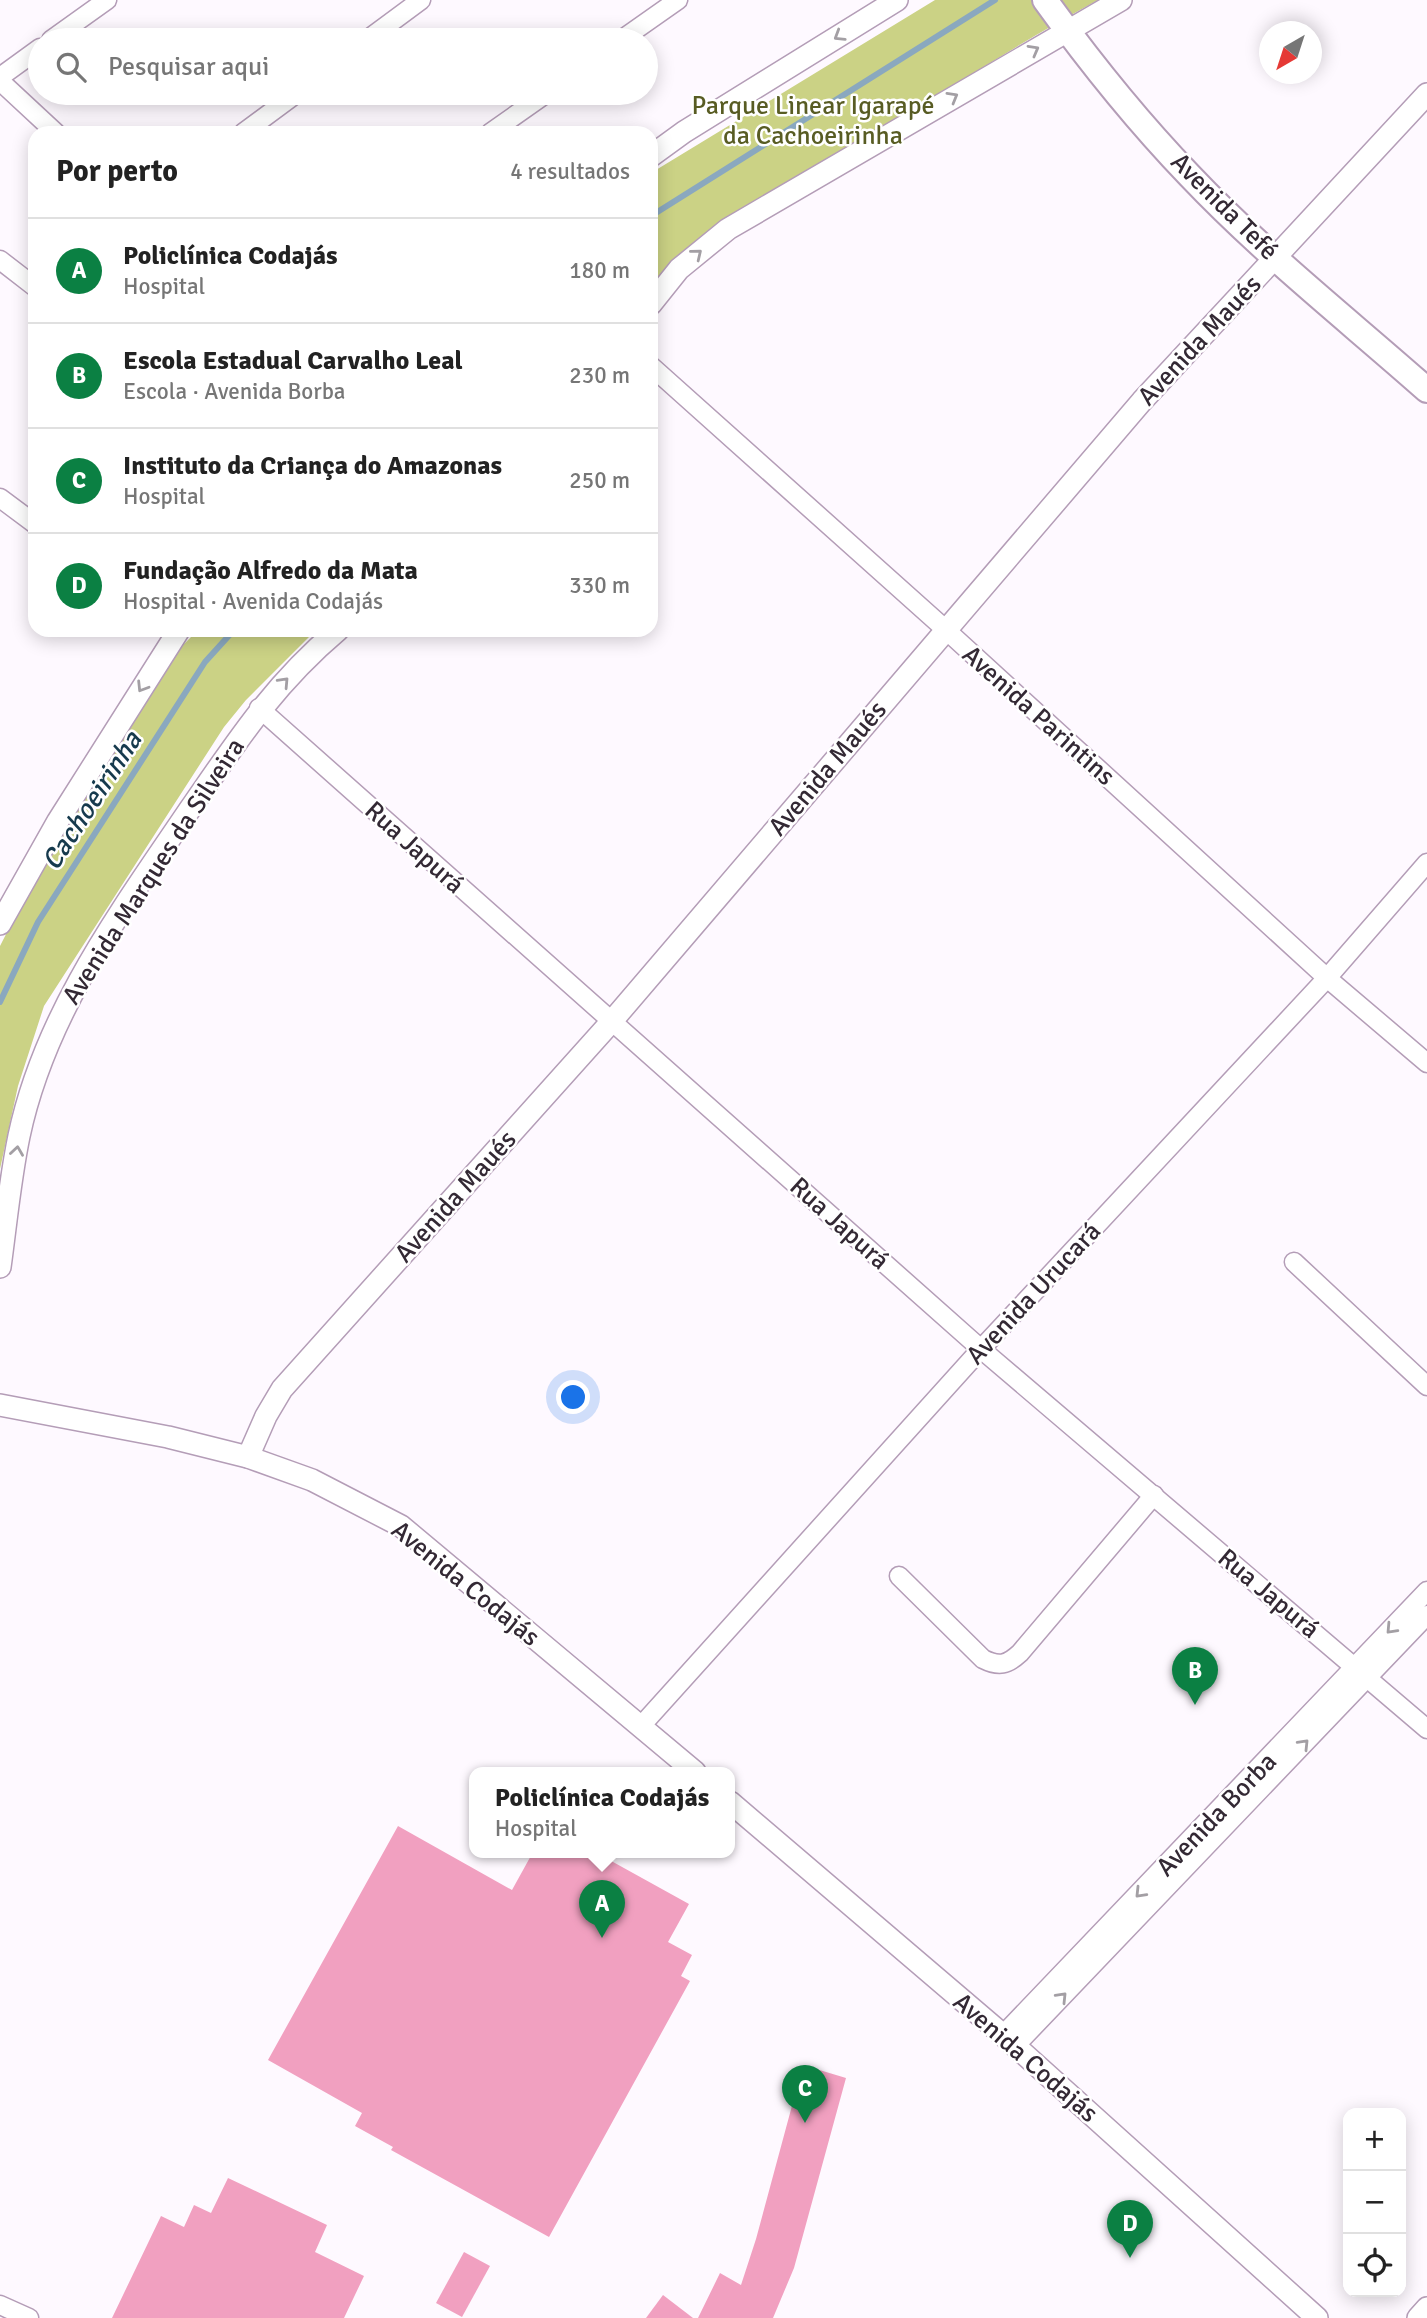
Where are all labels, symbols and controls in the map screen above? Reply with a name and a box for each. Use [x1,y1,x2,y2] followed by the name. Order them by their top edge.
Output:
[1259,21,1322,84] north arrow
[834,27,847,40] one-way arrow
[28,28,658,105] search box
[1027,45,1039,58] one-way arrow
[52,48,90,86] icon: search
[108,51,269,83] text: Pesquisar aqui
[691,90,935,152] park label: Parque Linear Igarapé da Cachoeirinha
[946,92,959,105] one-way arrow
[1164,146,1285,267] street label: Avenida Tefé
[56,153,178,190] text: Por perto
[510,157,630,186] text: 4 resultados
[123,240,338,272] text: Policlínica Codajás
[689,250,702,262] one-way arrow
[72,256,86,285] text: A
[569,256,630,285] text: 180 m
[1131,269,1268,413] street label: Avenida Maués
[123,272,205,301] text: Hospital
[123,345,463,377] text: Escola Estadual Carvalho Leal
[72,361,86,390] text: B
[569,361,630,390] text: 230 m
[123,377,346,406] text: Escola · Avenida Borba
[123,450,502,482] text: Instituto da Criança do Amazonas
[72,466,86,495] text: C
[569,466,630,495] text: 250 m
[123,482,205,511] text: Hospital
[123,555,418,587] text: Fundação Alfredo da Mata
[71,571,87,600] text: D
[569,571,630,600] text: 330 m
[123,587,383,616] text: Hospital · Avenida Codajás
[955,639,1121,793] street label: Avenida Parintins
[276,677,289,690] one-way arrow
[137,679,150,692] one-way arrow
[762,695,894,843] street label: Avenida Maués
[34,724,150,876] water label: Cachoeirinha
[56,732,252,1011] street label: Avenida Marques da Silveira
[358,795,471,901] street label: Rua Japurá
[388,1124,523,1269] street label: Avenida Maués
[9,1145,24,1157] one-way arrow
[783,1171,896,1277] street label: Rua Japurá
[960,1216,1108,1372] street label: Avenida Urucará
[556,1380,590,1414] your location
[385,1514,546,1653] street label: Avenida Codajás
[1211,1542,1326,1646] street label: Rua Japurá
[1387,1621,1400,1634] one-way arrow
[1172,1647,1218,1705] pin: B
[1296,1739,1309,1752] one-way arrow
[1150,1746,1284,1883] street label: Avenida Borba
[469,1767,735,1858] popup
[495,1782,709,1814] text: Policlínica Codajás
[495,1814,577,1843] text: Hospital
[579,1880,625,1938] pin: A
[1135,1885,1148,1898] one-way arrow
[946,1986,1104,2129] street label: Avenida Codajás
[1054,1992,1067,2005] one-way arrow
[782,2065,828,2123] pin: C
[1343,2108,1406,2297] map controls
[1343,2108,1406,2171] button: +
[1343,2171,1406,2234] button: −
[1107,2200,1153,2258] pin: D
[1343,2234,1406,2297] button: locate

